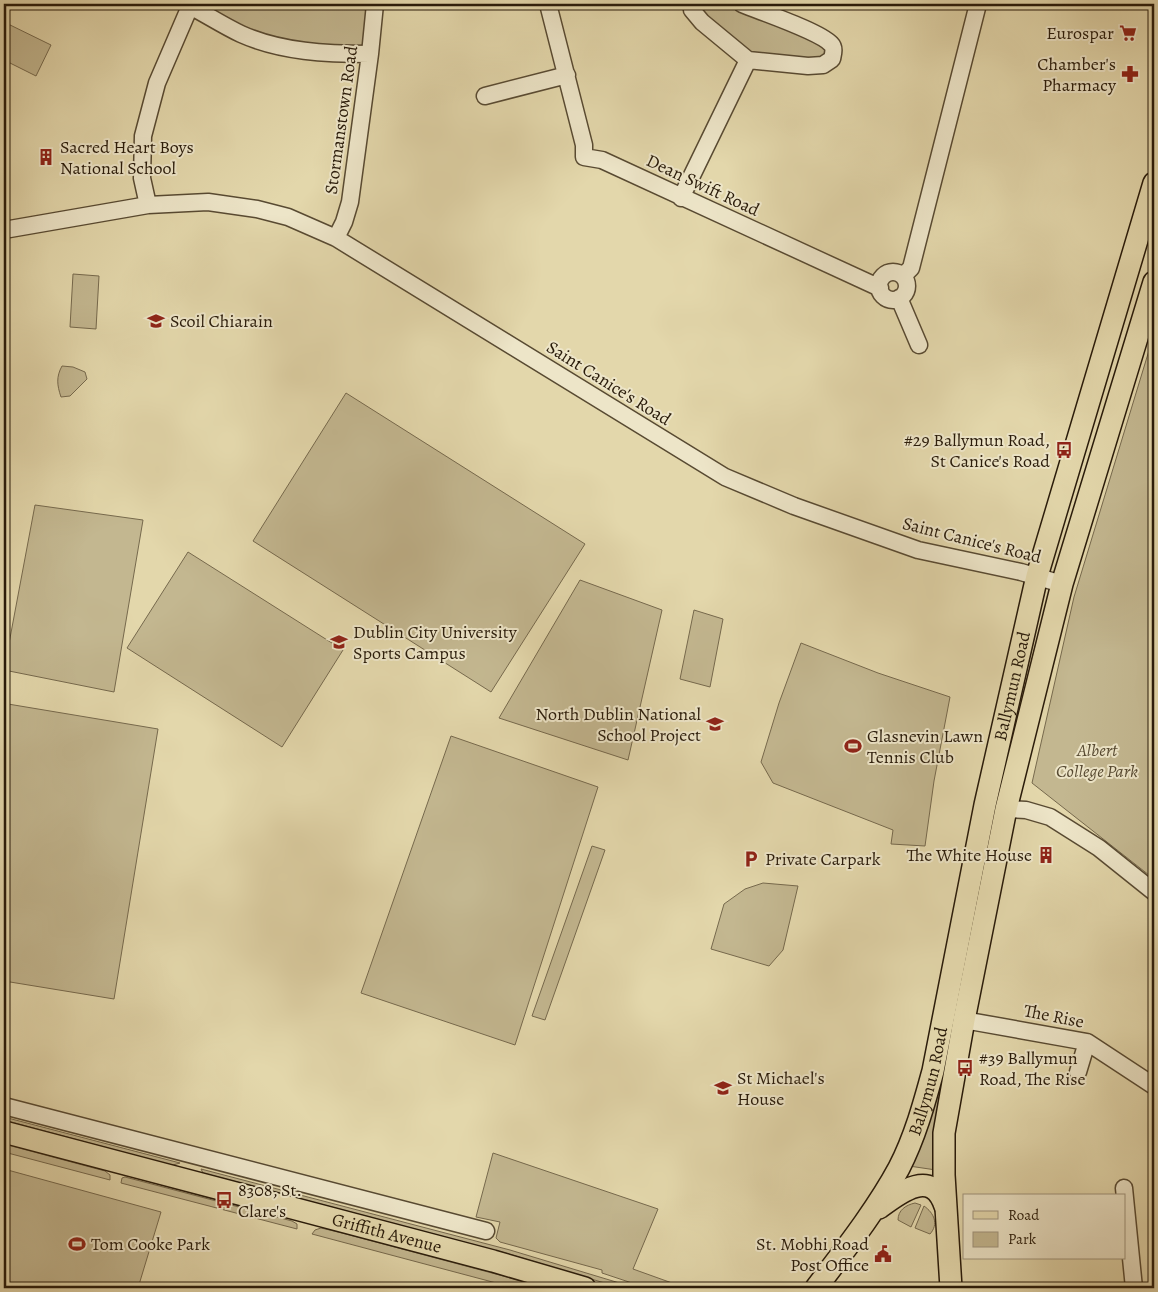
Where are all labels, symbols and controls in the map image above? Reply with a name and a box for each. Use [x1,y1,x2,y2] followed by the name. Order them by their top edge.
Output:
[1046,21,1114,45] place label: Eurospar
[1118,23,1138,43] supermarket icon: Eurospar
[319,44,363,196] street label: Stormanstown Road
[1037,52,1117,97] place label: Chamber's Pharmacy
[1120,64,1140,84] pharmacy icon: Chamber's Pharmacy
[60,135,194,180] place label: Sacred Heart Boys National School
[36,147,56,167] building icon: Sacred Heart Boys National School
[643,148,764,222] street label: Dean Swift Road
[170,309,273,333] place label: Scoil Chiarain
[146,311,166,331] school or university icon: Scoil Chiarain
[542,335,676,431] street label: Saint Canice's Road
[904,428,1050,473] place label: #29 Ballymun Road, St Canice's Road
[1054,440,1074,460] bus stop icon: #29 Ballymun Road, St Canice's Road
[900,511,1044,569] street label: Saint Canice's Road
[353,620,518,665] place label: Dublin City University Sports Campus
[988,629,1036,743] street label: Ballymun Road
[329,632,349,652] school or university icon: Dublin City University Sports Campus
[535,702,702,747] place label: North Dublin National School Project
[705,714,725,734] school or university icon: North Dublin National School Project
[867,724,983,769] place label: Glasnevin Lawn Tennis Club
[843,736,863,756] sports icon: Glasnevin Lawn Tennis Club
[1056,738,1138,783] park label: Albert College Park
[906,843,1032,867] place label: The White House
[1036,845,1056,865] building icon: The White House
[765,847,881,871] place label: Private Carpark
[741,849,761,869] parking icon: Private Carpark
[1022,998,1086,1034] street label: The Rise
[902,1024,953,1139] street label: Ballymun Road
[979,1046,1086,1091] place label: #39 Ballymun Road, The Rise
[955,1058,975,1078] bus stop icon: #39 Ballymun Road, The Rise
[737,1066,825,1111] place label: St Michael's House
[713,1078,733,1098] school or university icon: St Michael's House
[238,1178,302,1223] place label: 8308, St. Clare's
[214,1190,234,1210] bus stop icon: 8308, St. Clare's
[963,1194,1126,1260] legend
[1008,1205,1040,1225] text: Road
[329,1207,444,1259] street label: Griffith Avenue
[1008,1229,1037,1249] text: Park
[91,1232,210,1256] place label: Tom Cooke Park
[756,1232,869,1277] place label: St. Mobhi Road Post Office
[67,1234,87,1254] sports icon: Tom Cooke Park
[873,1244,893,1264] public building icon: St. Mobhi Road Post Office

